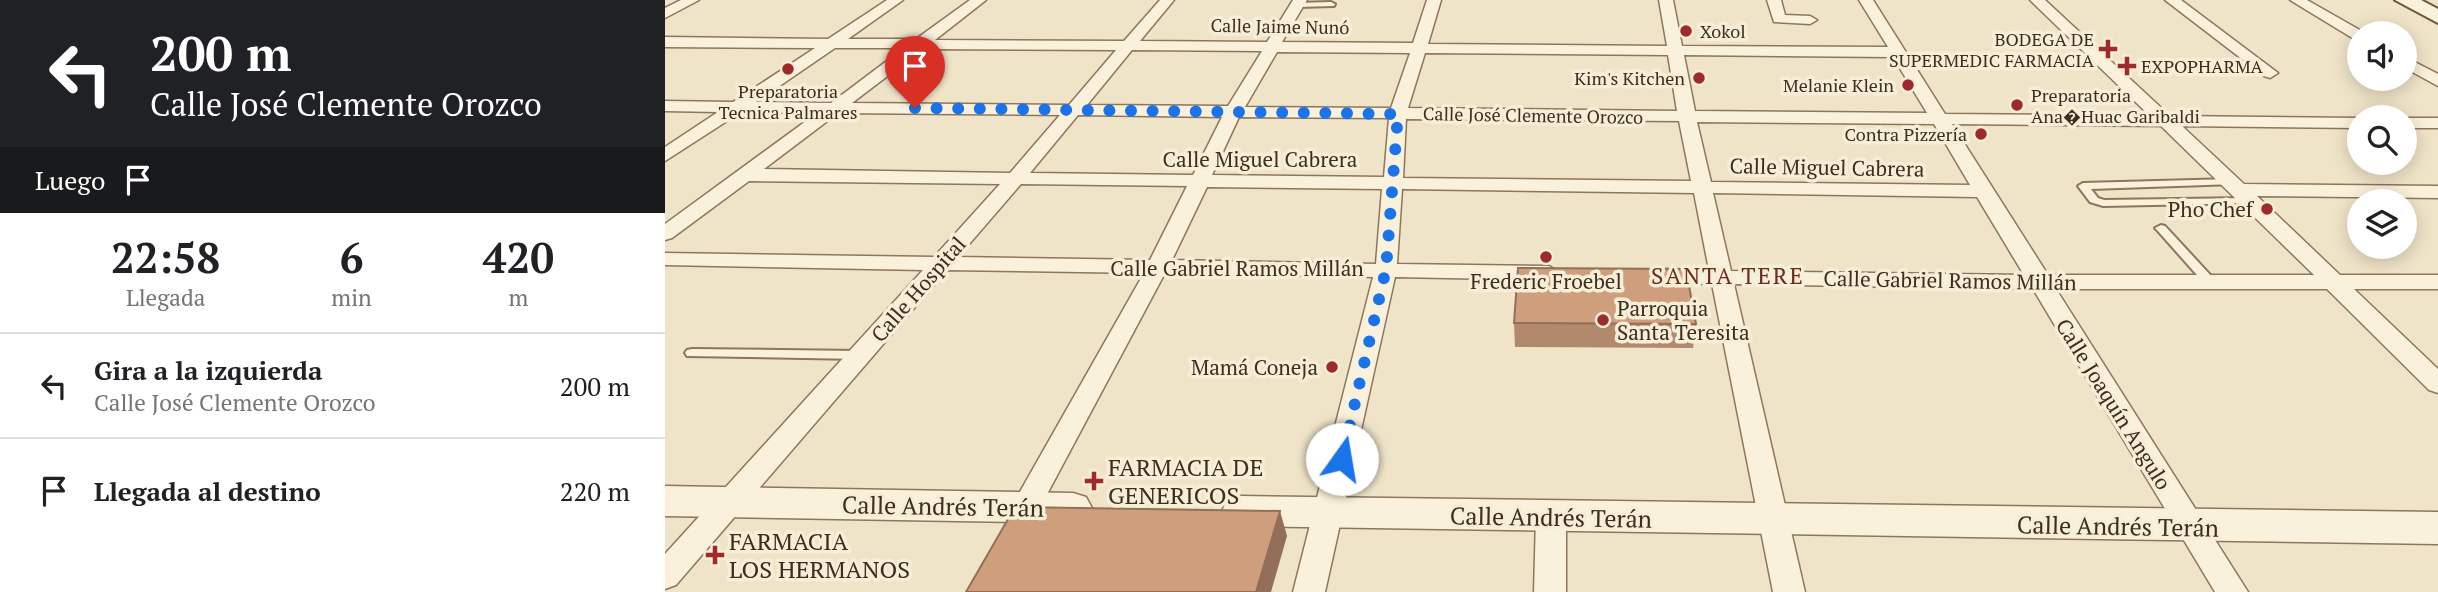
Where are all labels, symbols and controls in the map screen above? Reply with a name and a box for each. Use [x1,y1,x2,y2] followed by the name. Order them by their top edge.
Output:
[1210,13,1350,39] street label: Calle Jaime Nunó
[1700,19,1746,43] place label: Xokol
[150,20,292,85] text: 200 m
[2347,21,2417,259] map controls
[2347,21,2417,91] button: sound
[1678,23,1694,39] marker: Xokol
[1889,27,2095,72] place label: BODEGA DE SUPERMEDIC FARMACIA
[35,28,126,119] icon: left
[885,36,945,108] pin
[2100,41,2116,57] marker: BODEGA DE SUPERMEDIC FARMACIA
[896,47,934,85] icon: arrive
[2141,54,2264,78] place label: EXPOPHARMA
[2119,58,2135,74] marker: EXPOPHARMA
[780,61,796,77] marker: Preparatoria Tecnica Palmares
[1574,66,1685,90] place label: Kim's Kitchen
[1691,70,1707,86] marker: Kim's Kitchen
[1783,73,1894,97] place label: Melanie Klein
[1900,77,1916,93] marker: Melanie Klein
[718,79,858,124] place label: Preparatoria Tecnica Palmares
[150,83,542,125] text: Calle José Clemente Orozco
[2031,83,2200,128] place label: Preparatoria Ana�Huac Garibaldi
[2009,97,2025,113] marker: Preparatoria Ana�Huac Garibaldi
[1423,101,1643,129] street label: Calle José Clemente Orozco
[2347,105,2417,175] button: search
[1845,122,1967,146] place label: Contra Pizzería
[1973,126,1989,142] marker: Contra Pizzería
[1163,145,1358,173] street label: Calle Miguel Cabrera
[1729,151,1925,183] street label: Calle Miguel Cabrera
[119,161,157,199] icon: arrive
[35,163,105,197] text: Luego
[2347,189,2417,259] button: layers
[2168,195,2255,223] place label: Pho Chef
[2259,201,2275,217] marker: Pho Chef
[111,229,220,285] text: 22:58
[340,229,363,285] text: 6
[483,229,554,285] text: 420
[864,230,972,348] street label: Calle Hospital
[1538,249,1554,265] marker: Frederic Froebel
[1110,254,1364,282] street label: Calle Gabriel Ramos Millán
[1651,260,1805,291] district label: SANTA TERE
[1823,264,2077,296] street label: Calle Gabriel Ramos Millán
[1470,267,1622,295] place label: Frederic Froebel
[126,282,205,313] text: Llegada
[331,282,372,313] text: min
[508,282,528,313] text: m
[1617,294,1750,346] place label: Parroquia Santa Teresita
[1595,312,1611,328] marker: Parroquia Santa Teresita
[2050,313,2178,495] street label: Calle Joaquín Angulo
[94,353,322,387] text: Gira a la izquierda
[1191,353,1318,381] place label: Mamá Coneja
[1324,359,1340,375] marker: Mamá Coneja
[35,367,73,405] icon: left
[560,369,630,403] text: 200 m
[94,387,375,418] text: Calle José Clemente Orozco
[1305,422,1379,496] position arrow
[1108,451,1264,511] place label: FARMACIA DE GENERICOS
[35,472,73,510] icon: arrive
[1086,473,1102,489] marker: FARMACIA DE GENERICOS
[94,474,321,508] text: Llegada al destino
[560,474,630,508] text: 220 m
[842,488,1044,524] street label: Calle Andrés Terán
[1450,499,1652,535] street label: Calle Andrés Terán
[2017,508,2219,544] street label: Calle Andrés Terán
[729,525,910,585] place label: FARMACIA LOS HERMANOS
[707,547,723,563] marker: FARMACIA LOS HERMANOS

